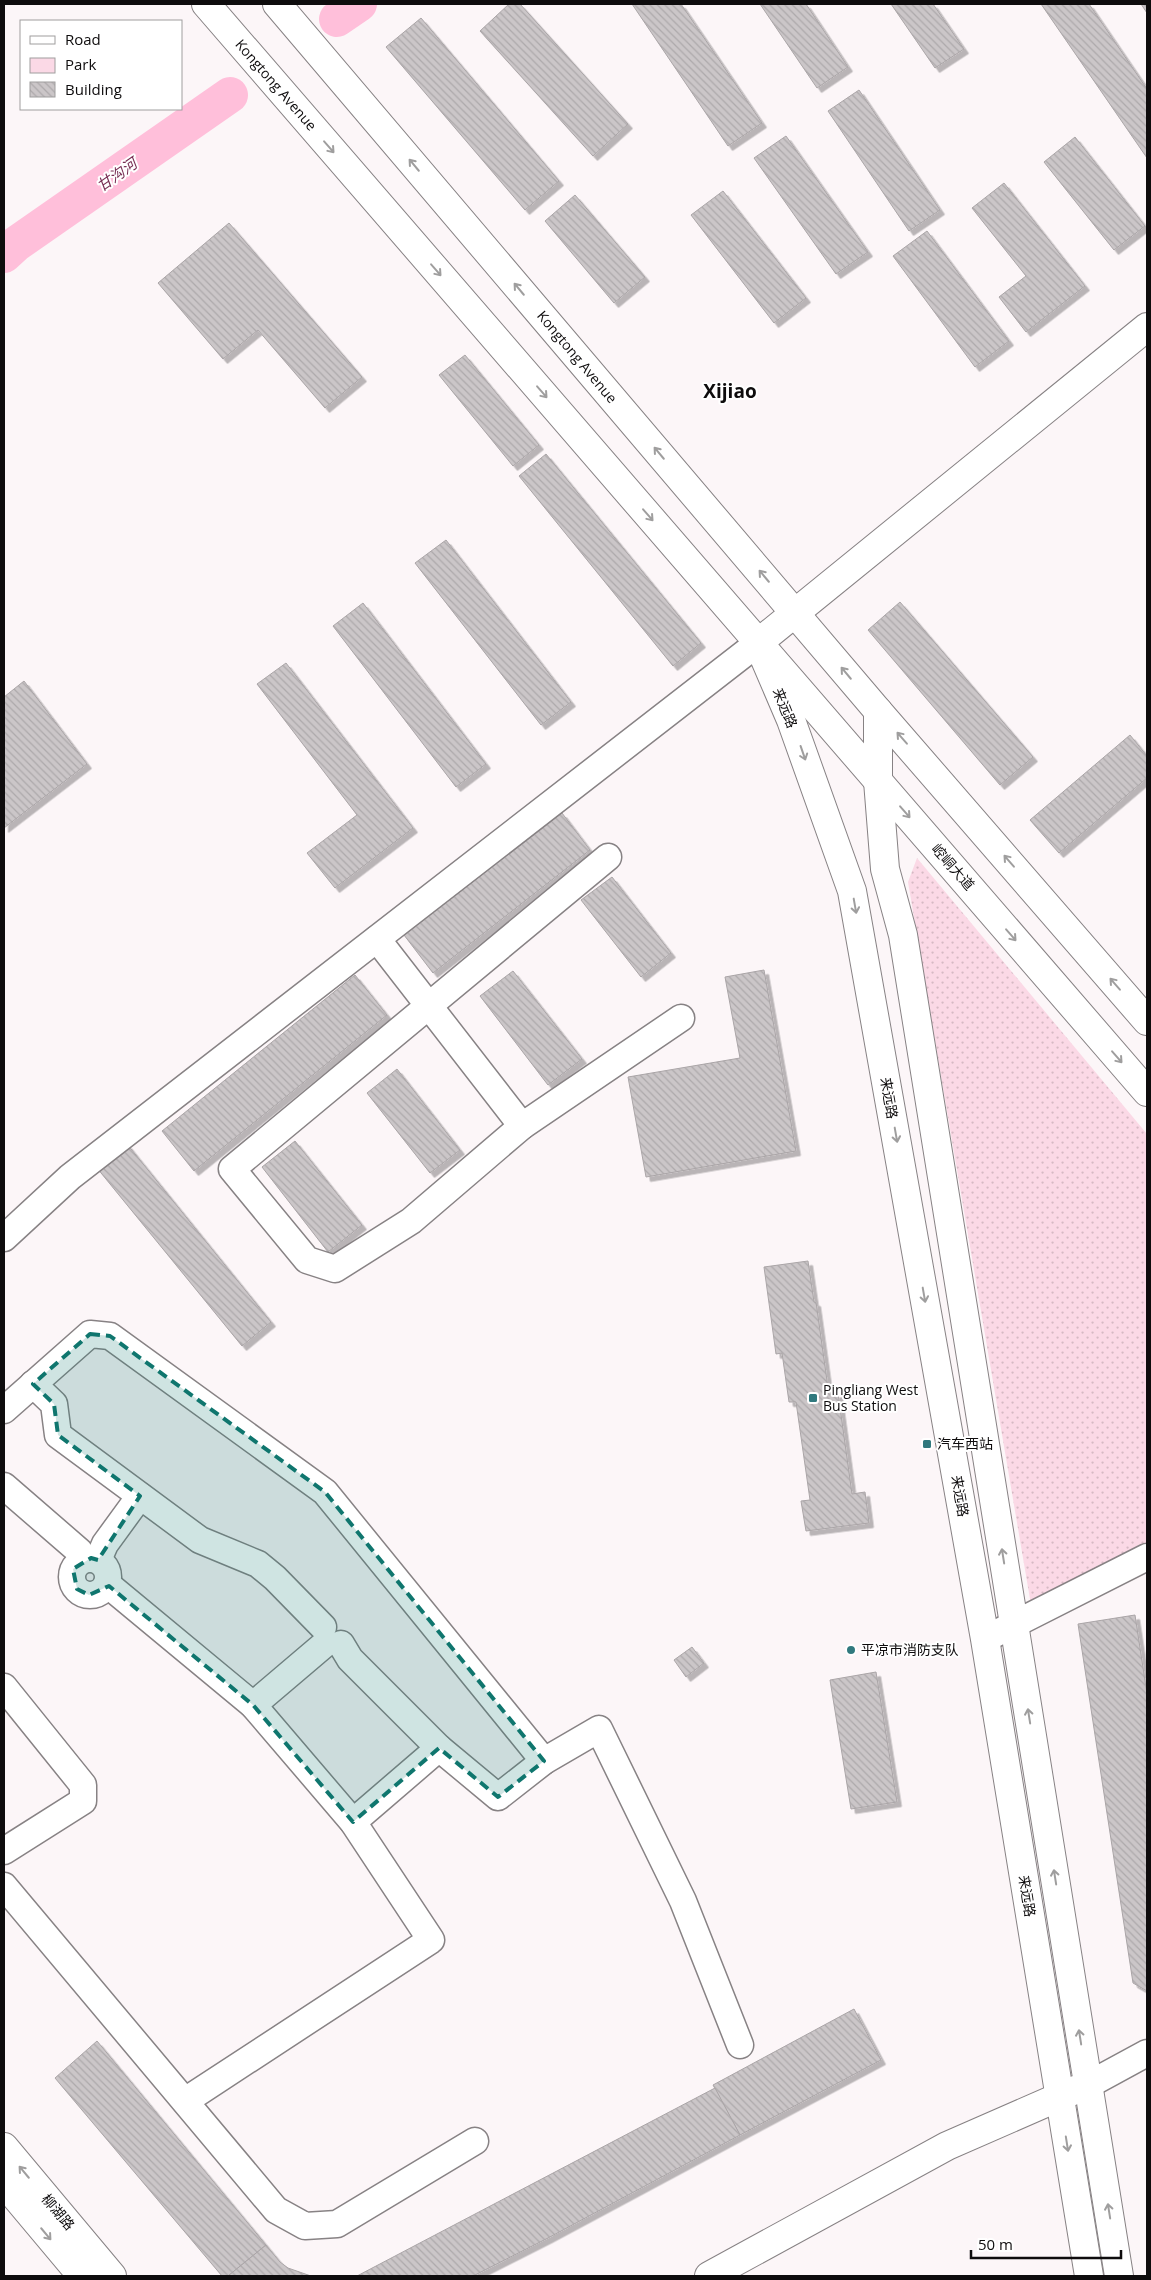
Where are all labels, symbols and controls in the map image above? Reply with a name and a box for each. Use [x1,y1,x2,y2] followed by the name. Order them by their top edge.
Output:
[20,20,182,110] legend
[65,29,101,49] text: Road
[231,35,321,134] street label: Kongtong Avenue
[65,54,96,74] text: Park
[65,79,122,99] text: Building
[324,140,335,153] one-way arrow
[92,151,143,195] water label: 甘沟河
[409,159,420,172] one-way arrow
[430,263,441,276] one-way arrow
[514,283,525,296] one-way arrow
[533,306,622,407] street label: Kongtong Avenue
[703,378,757,404] district label: Xijiao
[536,386,548,399] one-way arrow
[653,446,664,459] one-way arrow
[642,509,654,522] one-way arrow
[758,570,770,583] one-way arrow
[841,667,852,680] one-way arrow
[769,685,802,731] street label: 来远路
[896,732,908,745] one-way arrow
[799,744,808,760] one-way arrow
[899,805,910,818] one-way arrow
[928,839,979,894] street label: 崆峒大道
[1003,855,1014,868] one-way arrow
[850,898,860,914] one-way arrow
[1005,928,1017,941] one-way arrow
[1110,977,1121,990] one-way arrow
[1112,1051,1123,1064] one-way arrow
[876,1076,902,1120] street label: 来远路
[891,1127,901,1143] one-way arrow
[920,1287,930,1303] one-way arrow
[823,1380,918,1415] place label: Pingliang West Bus Station
[807,1392,819,1404] marker: Pingliang West Bus Station
[937,1434,993,1453] place label: 汽车西站
[921,1438,933,1450] marker: 汽车西站
[947,1474,973,1518] street label: 来远路
[997,1548,1007,1564] one-way arrow
[861,1640,959,1659] place label: 平凉市消防支队
[845,1644,857,1656] marker: 平凉市消防支队
[1023,1709,1033,1725] one-way arrow
[1049,1869,1059,1885] one-way arrow
[1015,1874,1040,1918] street label: 来远路
[1075,2029,1085,2045] one-way arrow
[1063,2135,1073,2151] one-way arrow
[19,2166,30,2179] one-way arrow
[38,2189,79,2234] street label: 柳湖路
[1103,2203,1113,2219] one-way arrow
[41,2227,52,2240] one-way arrow
[971,2228,1121,2260] scale bar
[978,2234,1013,2254] text: 50 m

